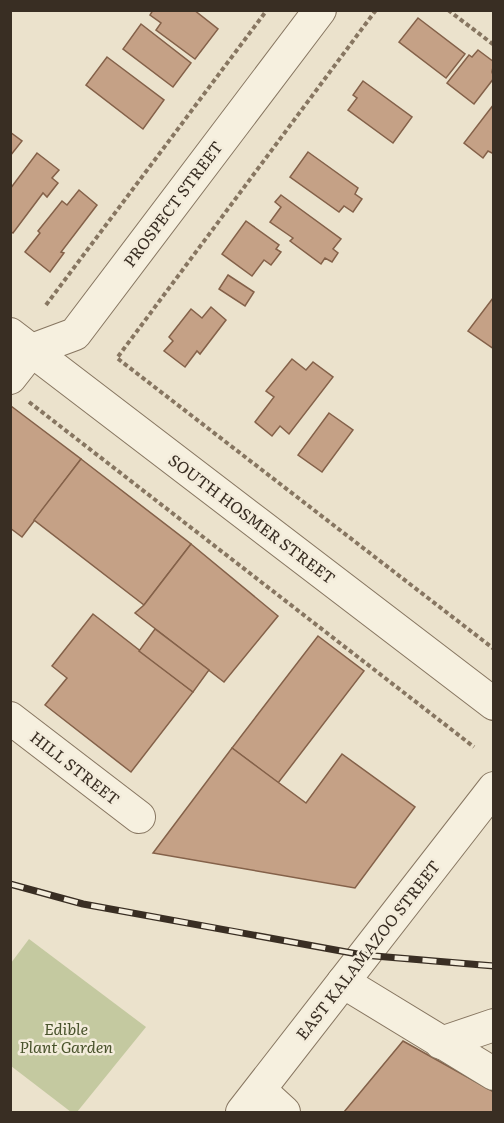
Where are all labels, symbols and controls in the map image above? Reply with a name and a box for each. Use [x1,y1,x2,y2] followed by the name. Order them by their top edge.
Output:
[117,135,228,271] street label: PROSPECT STREET
[164,447,341,589] street label: SOUTH HOSMER STREET
[26,725,126,810] street label: HILL STREET
[289,854,445,1044] street label: EAST KALAMAZOO STREET
[19,1016,113,1058] park label: Edible Plant Garden

